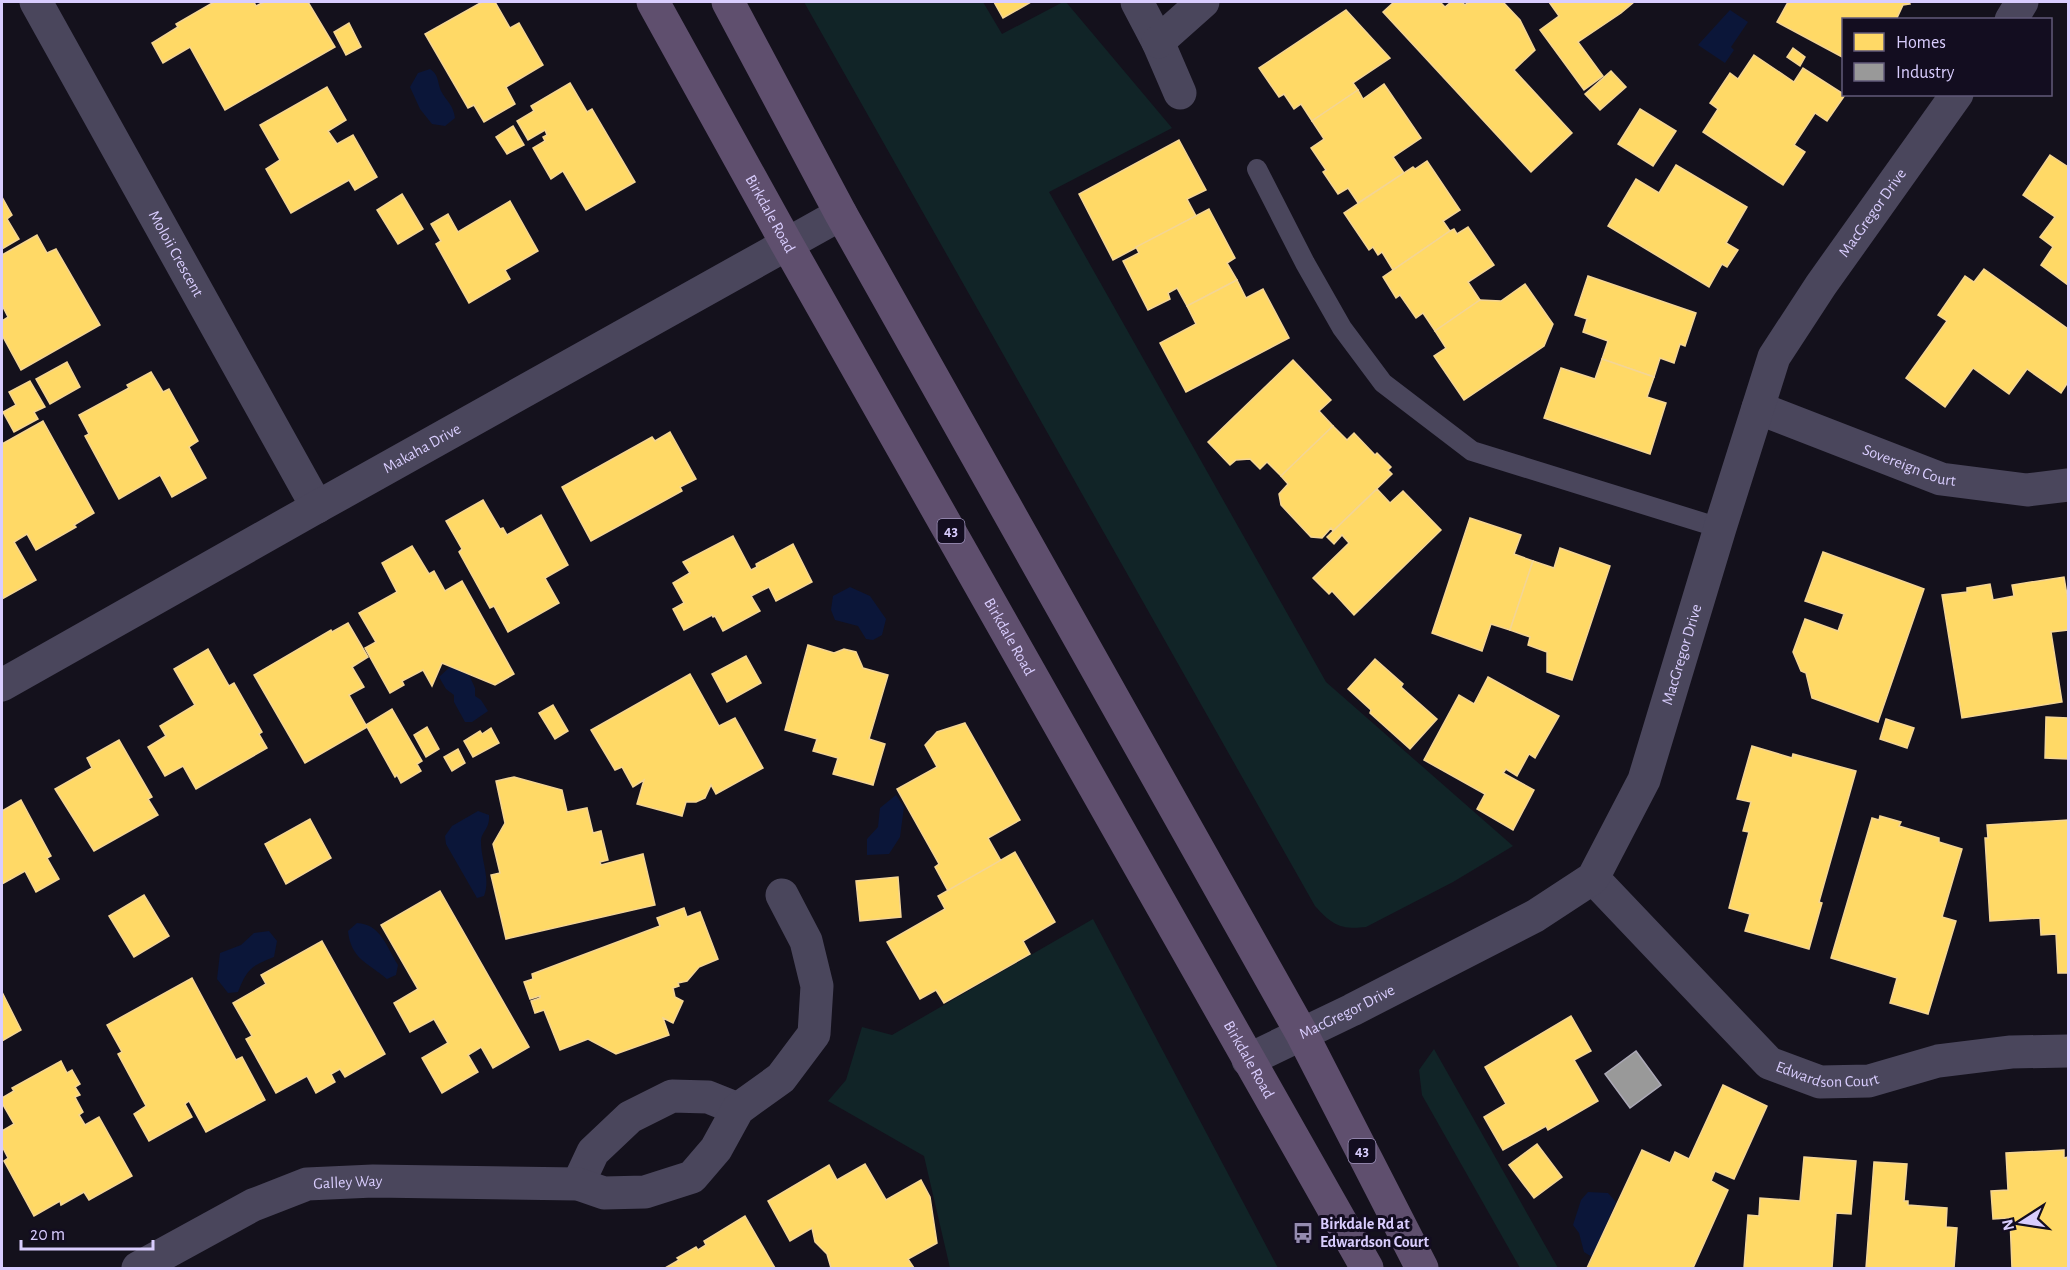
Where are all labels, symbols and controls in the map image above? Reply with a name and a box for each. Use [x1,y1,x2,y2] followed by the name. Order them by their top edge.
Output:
[1842,18,2052,96] legend
[1896,34,1946,52] text: Homes
[1896,64,1955,82] text: Industry
[1836,166,1909,260] street label: MacGregor Drive
[742,172,798,255] street label: Birkdale Road
[146,208,206,299] street label: Moloii Crescent
[380,420,463,476] street label: Makaha Drive
[1860,441,1957,489] street label: Sovereign Court
[938,519,964,543] road number: 43
[981,595,1038,678] street label: Birkdale Road
[1659,602,1705,707] street label: MacGregor Drive
[1297,982,1397,1042] street label: MacGregor Drive
[1221,1018,1277,1101] street label: Birkdale Road
[1774,1058,1881,1090] street label: Edwardson Court
[1348,1139,1376,1163] road number: 43
[313,1173,383,1192] street label: Galley Way
[1992,1192,2052,1252] north arrow
[21,1213,153,1251] scale bar
[1320,1216,1429,1250] place label: Birkdale Rd at Edwardson Court
[1999,1218,2017,1232] text: N
[1291,1221,1315,1245] bus stop icon: Birkdale Rd at Edwardson Court
[30,1226,65,1244] text: 20 m

